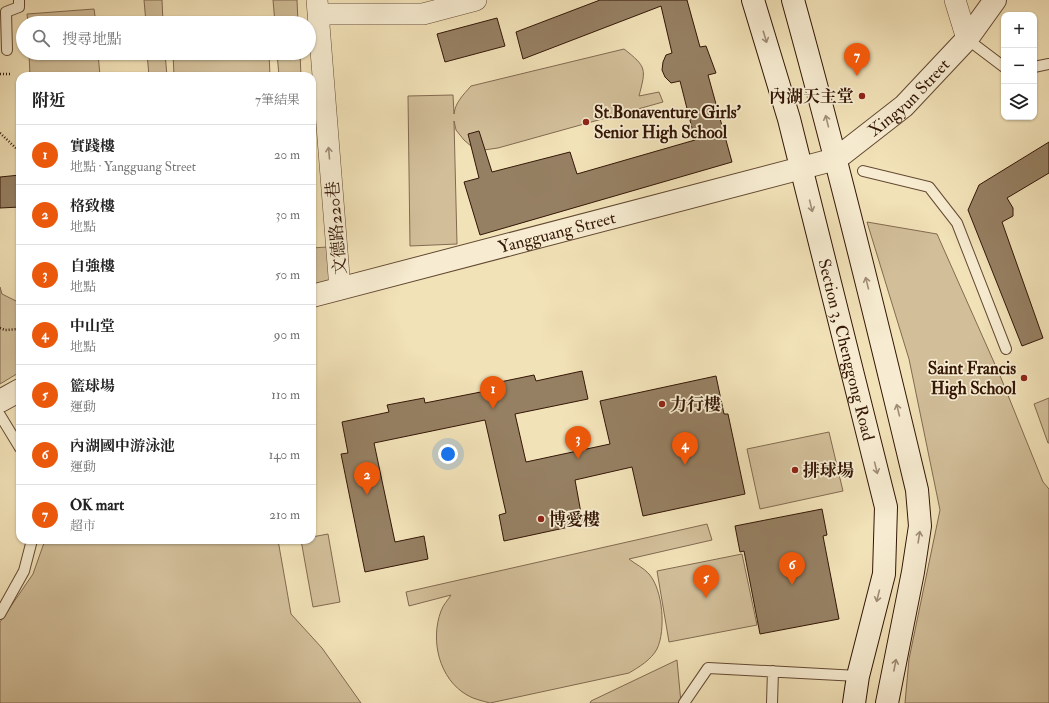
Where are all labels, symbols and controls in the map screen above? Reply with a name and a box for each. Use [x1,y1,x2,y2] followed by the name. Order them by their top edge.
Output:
[1001,12,1037,120] map controls
[1001,12,1037,48] button: +
[16,16,316,60] search box
[30,27,52,49] icon: search
[62,30,122,49] text: 搜尋地點
[761,31,769,43] one-way arrow
[844,43,870,76] pin: 7
[1001,48,1037,84] button: −
[864,54,954,141] street label: Xingyun Street
[1001,84,1037,120] button: layers
[769,86,854,107] place label: 內湖天主堂
[32,90,66,111] text: 附近
[857,91,867,101] marker: 內湖天主堂
[255,92,300,108] text: 7筆結果
[594,102,742,144] place label: St.Bonaventure Girls' Senior High School
[822,115,830,128] one-way arrow
[581,117,591,127] marker: St.Bonaventure Girls' Senior High School
[70,137,115,156] text: 實踐樓
[43,147,47,163] text: 1
[274,147,300,163] text: 20 m
[326,147,333,160] one-way arrow
[70,159,196,175] text: 地點 · Yangguang Street
[322,180,351,276] street label: 文德路220巷
[70,197,115,216] text: 格致樓
[808,200,815,213] one-way arrow
[42,207,48,223] text: 2
[276,207,300,223] text: 30 m
[496,207,618,258] street label: Yangguang Street
[70,219,96,235] text: 地點
[70,257,115,276] text: 自強樓
[813,257,879,443] street label: Section 3, Chenggong Road
[43,267,48,283] text: 3
[275,267,300,283] text: 50 m
[863,277,871,290] one-way arrow
[70,279,96,295] text: 地點
[70,317,115,336] text: 中山堂
[41,327,49,343] text: 4
[274,327,300,343] text: 90 m
[70,339,96,355] text: 地點
[928,358,1017,400] place label: Saint Francis High School
[1019,373,1029,383] marker: Saint Francis High School
[480,376,506,409] pin: 1
[70,377,115,396] text: 籃球場
[42,387,48,403] text: 5
[271,387,300,403] text: 110 m
[670,394,721,415] place label: 力行樓
[70,399,96,415] text: 運動
[657,399,667,409] marker: 力行樓
[893,403,901,416] one-way arrow
[565,426,591,459] pin: 3
[672,432,698,465] pin: 4
[70,437,175,456] text: 內湖國中游泳池
[438,444,458,464] your location
[42,447,48,463] text: 6
[269,447,300,463] text: 140 m
[70,459,96,475] text: 運動
[803,460,854,481] place label: 排球場
[354,462,380,495] pin: 2
[873,462,881,475] one-way arrow
[790,465,800,475] marker: 排球場
[70,496,124,515] text: OK mart
[42,507,48,523] text: 7
[269,507,300,523] text: 210 m
[549,509,600,530] place label: 博愛樓
[536,514,546,524] marker: 博愛樓
[70,518,96,534] text: 超市
[915,531,923,544] one-way arrow
[779,552,805,585] pin: 6
[693,565,719,598] pin: 5
[874,590,882,603] one-way arrow
[891,659,899,672] one-way arrow

